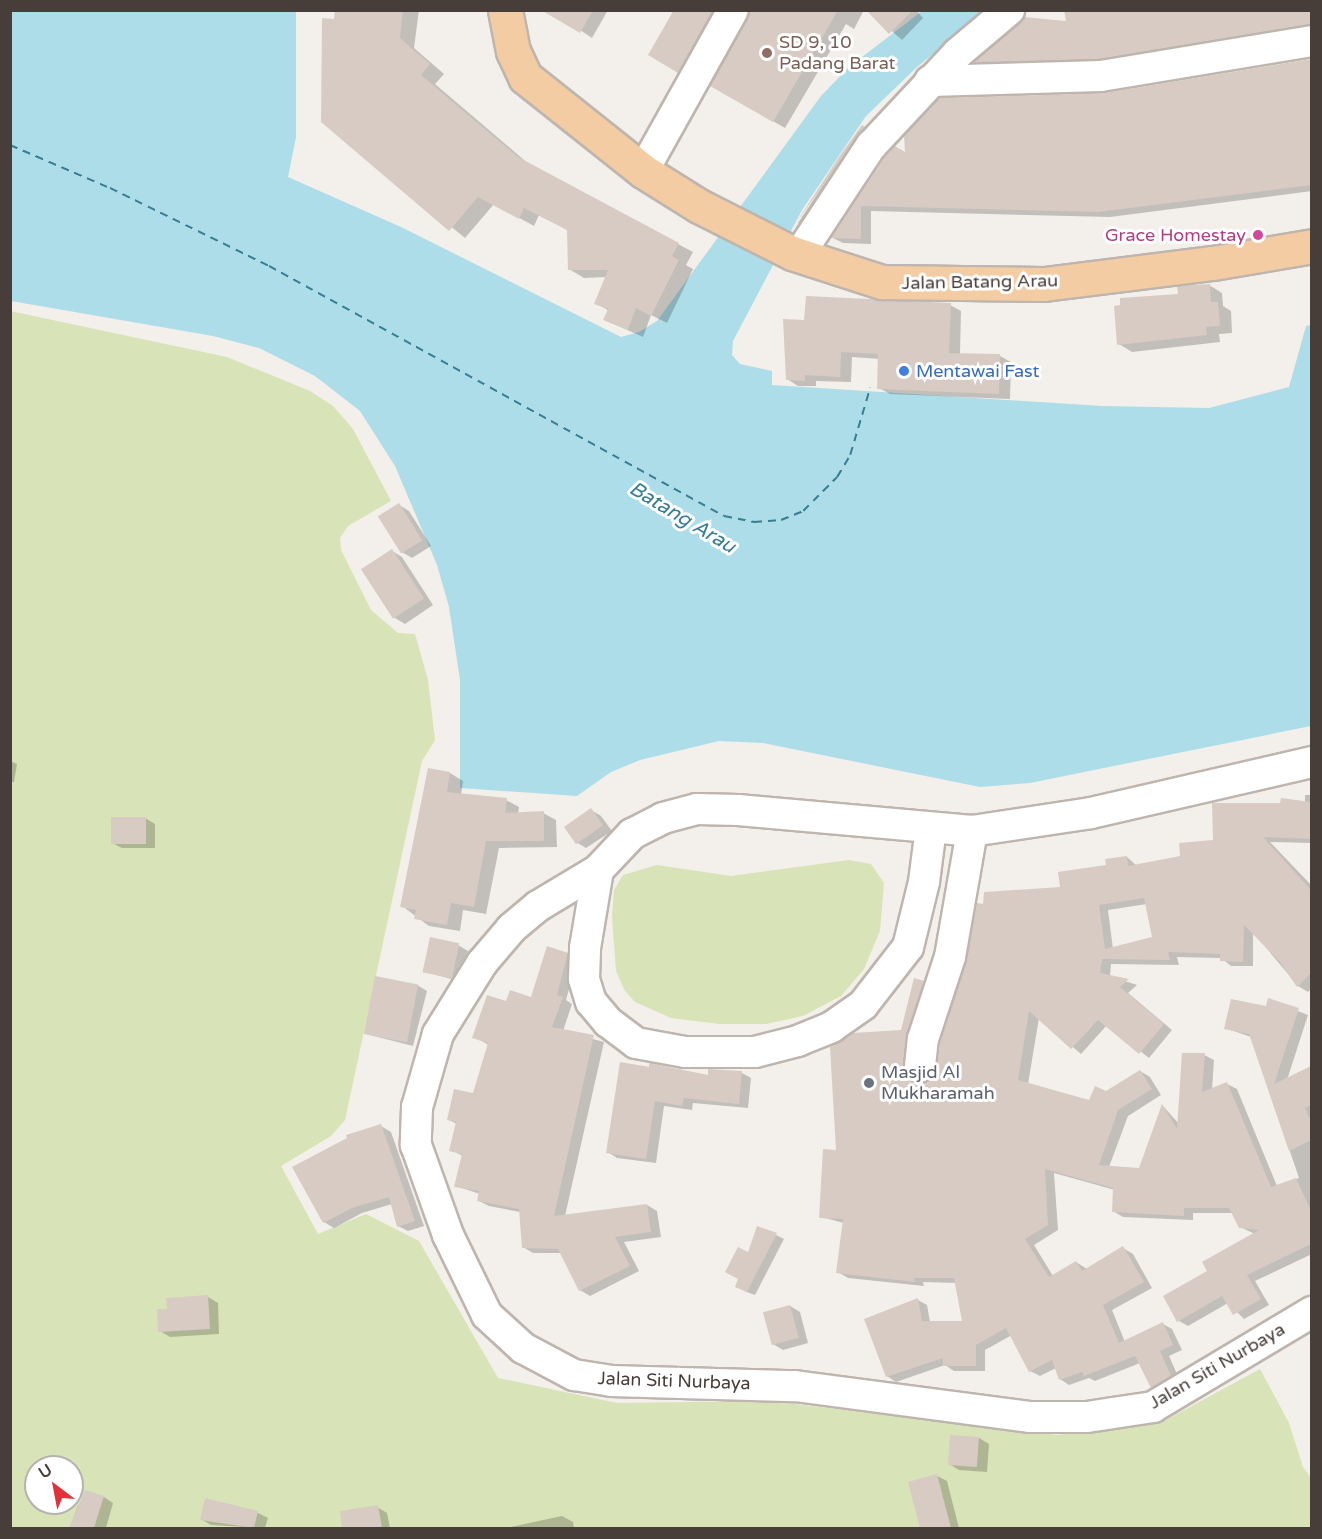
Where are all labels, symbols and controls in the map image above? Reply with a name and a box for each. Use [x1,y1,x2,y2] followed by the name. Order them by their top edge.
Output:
[779,32,895,74] place label: SD 9, 10 Padang Barat
[760,46,774,60] marker: SD 9, 10 Padang Barat
[1105,224,1246,246] place label: Grace Homestay
[1251,228,1265,242] marker: Grace Homestay
[902,270,1058,294] street label: Jalan Batang Arau
[916,360,1039,382] place label: Mentawai Fast
[897,364,911,378] marker: Mentawai Fast
[625,477,739,559] water label: Batang Arau
[881,1062,995,1104] place label: Masjid Al Mukharamah
[862,1076,876,1090] marker: Masjid Al Mukharamah
[1145,1318,1289,1414] street label: Jalan Siti Nurbaya
[597,1368,751,1394] street label: Jalan Siti Nurbaya
[24,1455,84,1515] north arrow
[35,1460,56,1483] text: U

